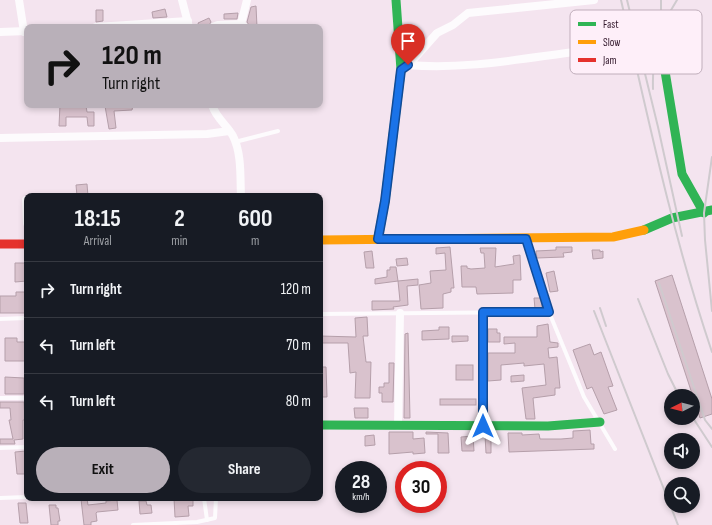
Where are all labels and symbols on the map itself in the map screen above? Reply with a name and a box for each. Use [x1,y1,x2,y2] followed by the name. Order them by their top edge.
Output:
[570,10,702,74] legend
[603,18,619,31] text: Fast
[391,24,425,65] pin
[603,36,620,49] text: Slow
[602,54,617,67] text: Jam
[664,389,700,425] north arrow
[462,405,504,447] position arrow
[395,461,447,513] speed limit sign: 30

